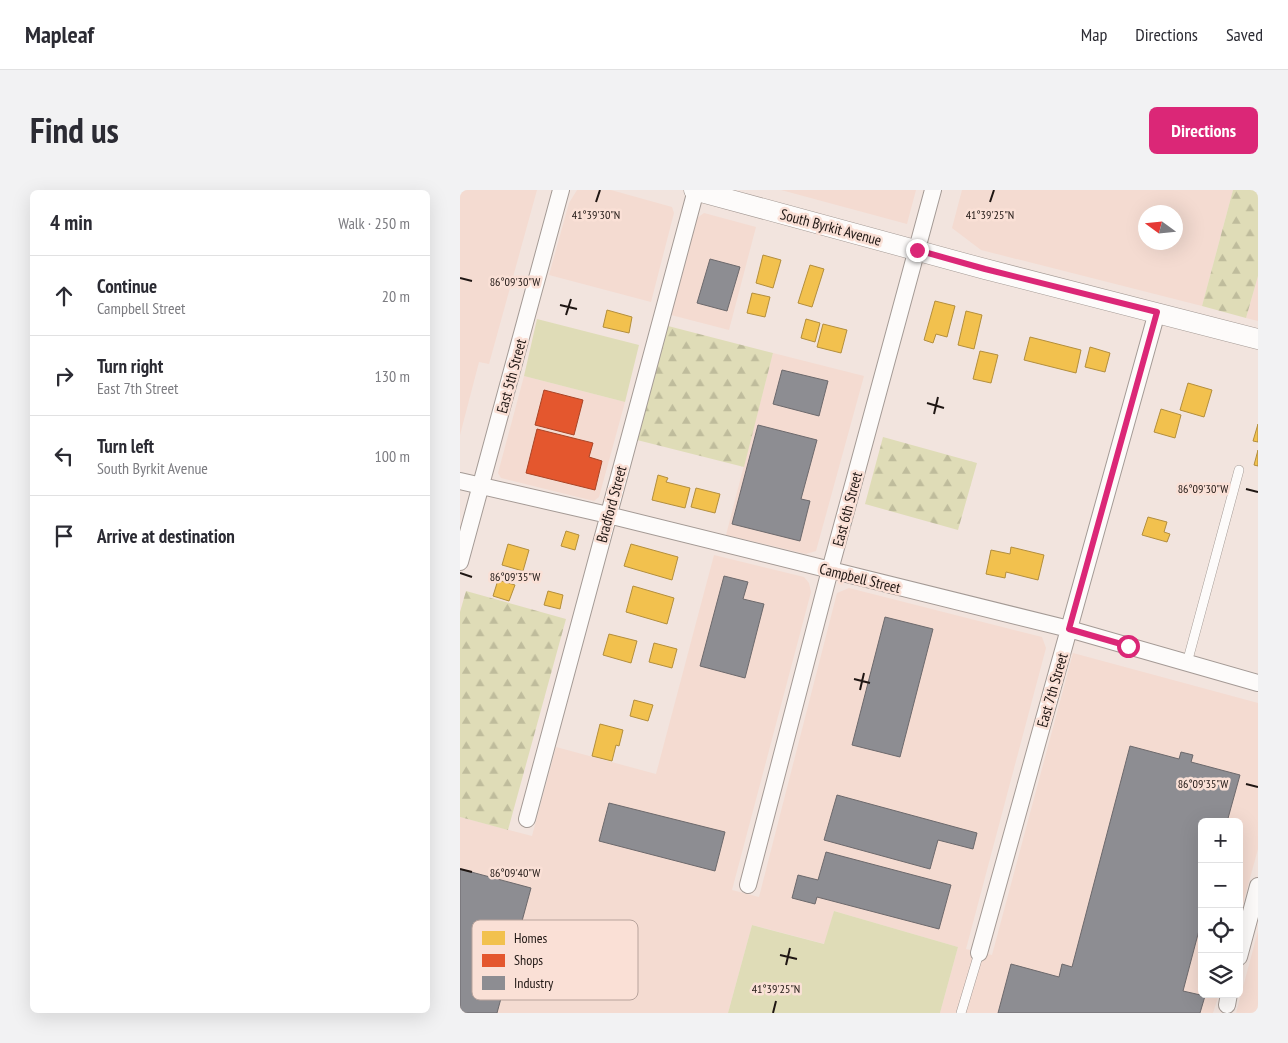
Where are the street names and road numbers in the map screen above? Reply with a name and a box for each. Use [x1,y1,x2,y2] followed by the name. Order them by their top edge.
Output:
[778,204,884,250] street label: South Byrkit Avenue
[492,337,530,415] street label: East 5th Street
[592,464,630,544] street label: Bradford Street
[828,470,866,548] street label: East 6th Street
[817,559,903,597] street label: Campbell Street
[1032,651,1072,729] street label: East 7th Street

